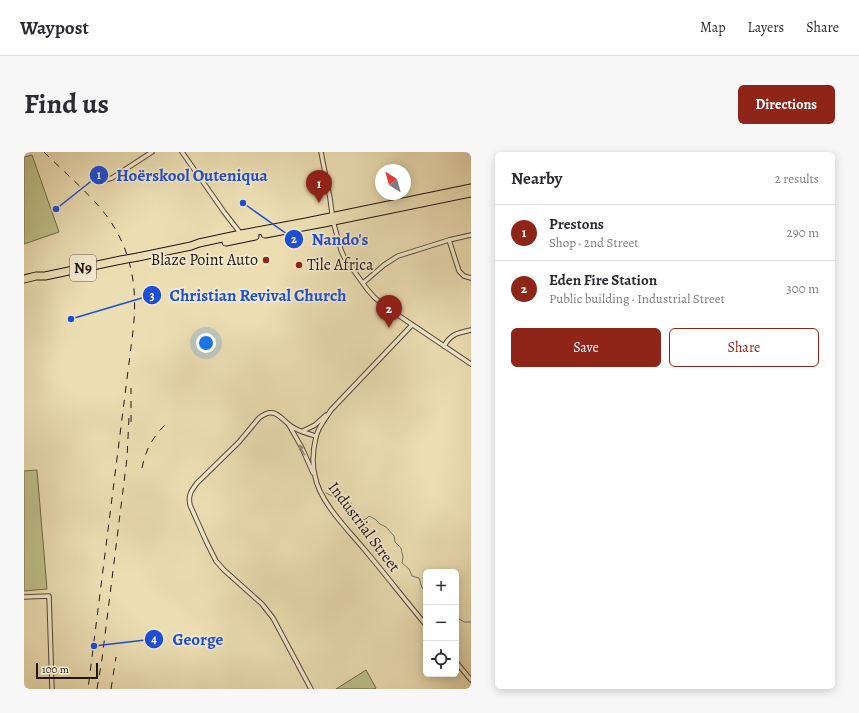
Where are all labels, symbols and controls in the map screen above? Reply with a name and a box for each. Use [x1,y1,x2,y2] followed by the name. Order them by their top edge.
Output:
[20,15,89,41] text: Waypost
[700,18,726,37] text: Map
[748,18,784,37] text: Layers
[806,18,839,37] text: Share
[24,85,109,123] text: Find us
[738,85,835,124] button: Directions
[89,161,276,190] callout: Hoërskool Outeniqua
[116,164,269,187] text: Hoërskool Outeniqua
[375,164,411,200] north arrow
[97,167,102,183] text: 1
[511,167,562,190] text: Nearby
[306,170,332,203] pin: 1
[775,170,819,187] text: 2 results
[549,214,604,234] text: Prestons
[284,224,377,253] callout: Nando's
[522,224,526,241] text: 1
[787,224,819,241] text: 290 m
[312,228,369,251] text: Nando's
[291,231,297,247] text: 2
[549,234,639,251] text: Shop · 2nd Street
[151,249,258,271] place label: Blaze Point Auto
[307,254,374,276] place label: Tile Africa
[70,255,96,281] road number: N9
[261,255,271,265] marker: Blaze Point Auto
[294,260,304,270] marker: Tile Africa
[549,270,657,290] text: Eden Fire Station
[521,280,527,297] text: 2
[786,280,819,297] text: 300 m
[142,281,354,310] callout: Christian Revival Church
[170,284,346,307] text: Christian Revival Church
[149,288,155,304] text: 3
[549,290,725,307] text: Public building · Industrial Street
[376,295,402,328] pin: 2
[511,328,661,367] button: Save
[669,328,819,367] button: Share
[196,333,216,353] your location
[299,444,305,456] one-way arrow
[323,477,405,577] street label: Industrial Street
[423,569,459,677] map controls
[423,569,459,605] button: +
[423,605,459,641] button: −
[144,624,231,653] callout: George
[173,628,224,651] text: George
[151,631,157,647] text: 4
[423,641,459,677] button: locate
[36,661,98,680] scale bar
[42,662,69,677] text: 100 m

